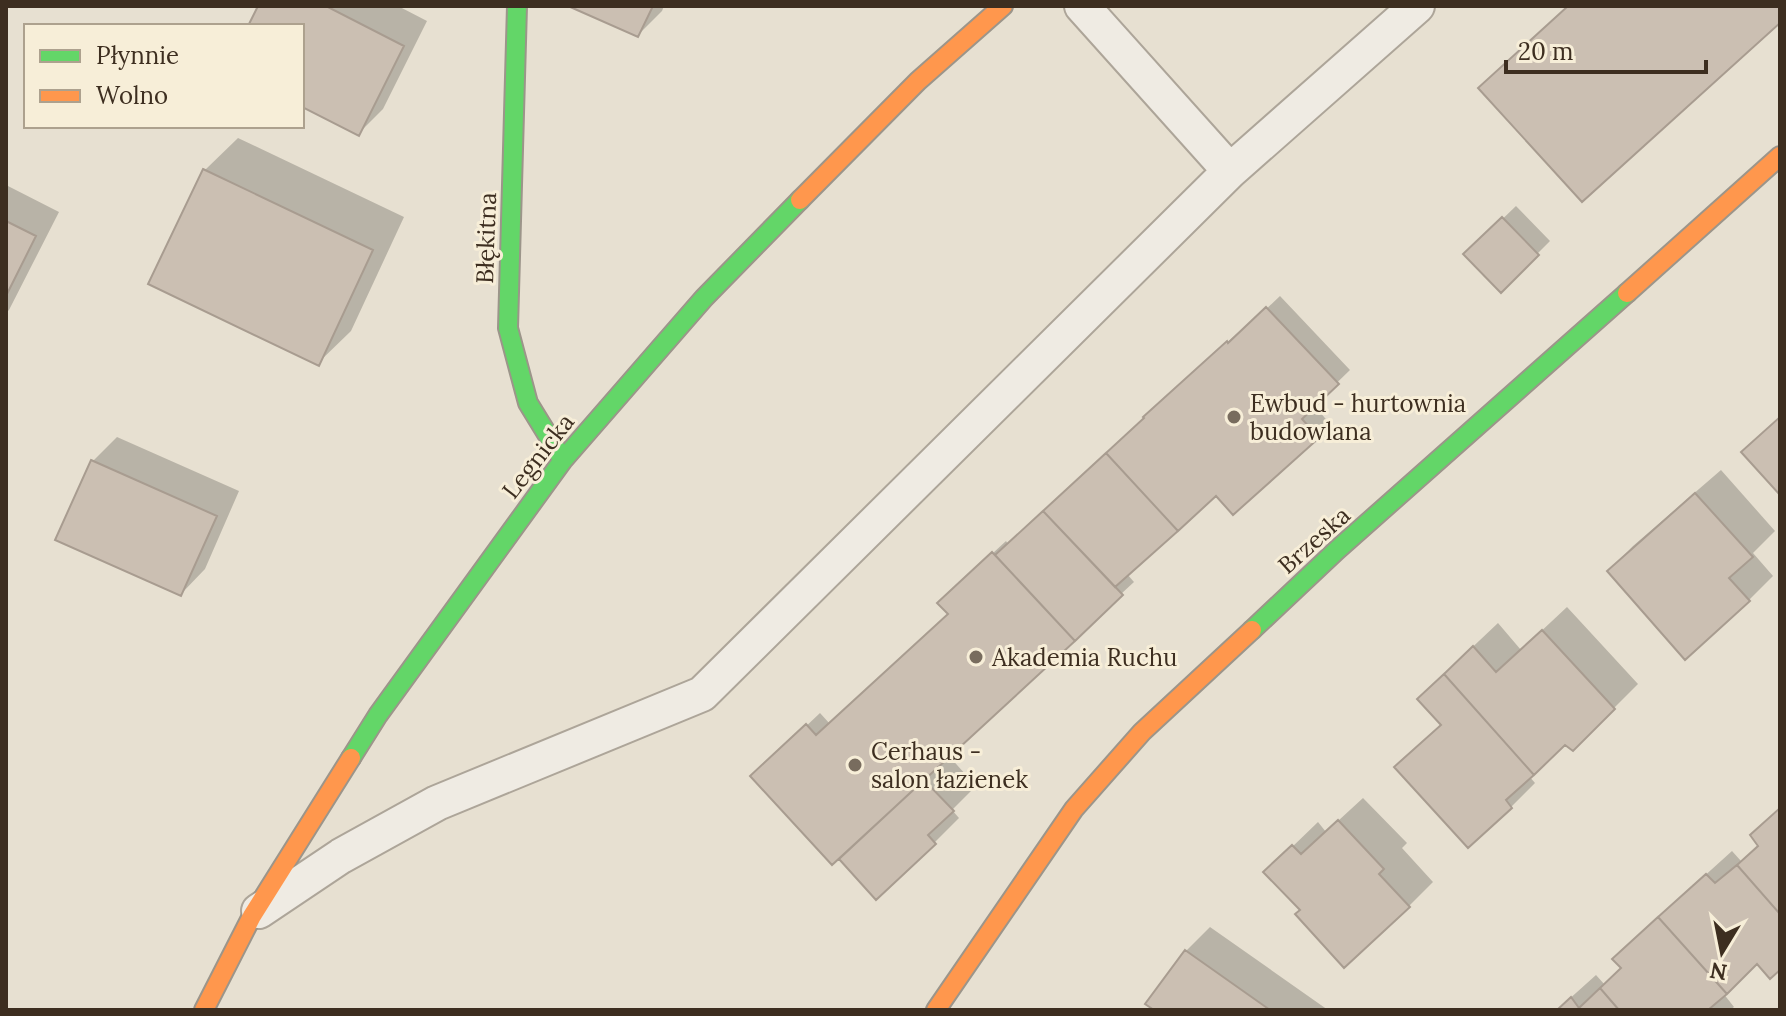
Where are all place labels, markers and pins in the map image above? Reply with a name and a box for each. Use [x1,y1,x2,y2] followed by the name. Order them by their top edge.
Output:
[1250,388,1466,447] place label: Ewbud - hurtownia budowlana
[1225,408,1243,426] marker: Ewbud - hurtownia budowlana
[991,642,1177,673] place label: Akademia Ruchu
[967,648,985,666] marker: Akademia Ruchu
[871,736,1028,795] place label: Cerhaus - salon łazienek
[846,756,864,774] marker: Cerhaus - salon łazienek

